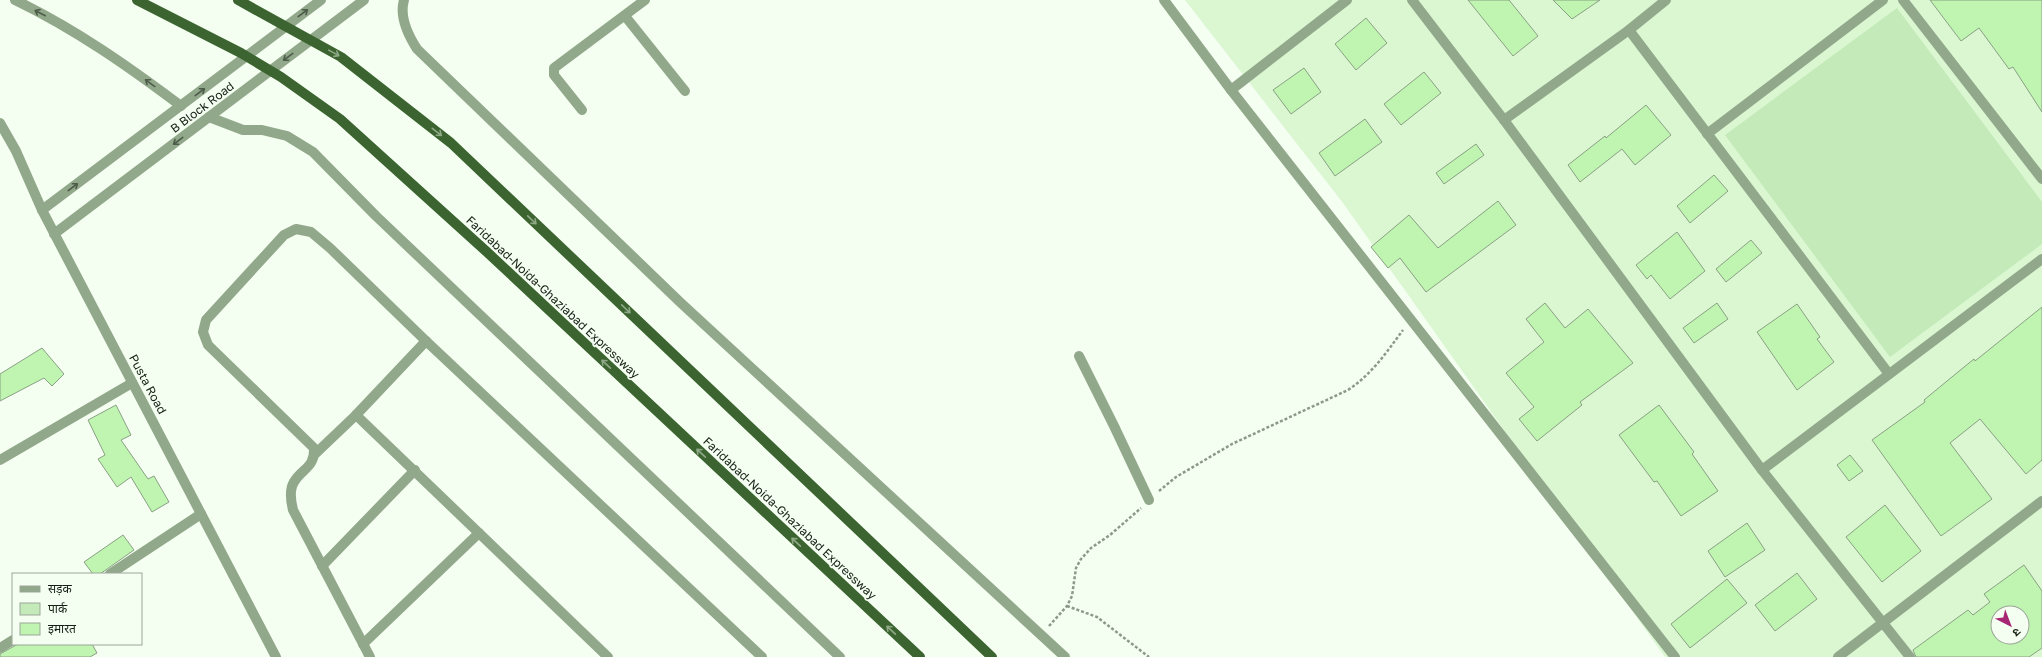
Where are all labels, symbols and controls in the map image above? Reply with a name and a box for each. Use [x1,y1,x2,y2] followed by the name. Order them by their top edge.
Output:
[35,9,47,16] one-way arrow
[298,9,309,18] one-way arrow
[328,49,340,57] one-way arrow
[283,53,294,62] one-way arrow
[145,78,156,87] one-way arrow
[167,78,237,136] street label: B Block Road
[194,88,205,96] one-way arrow
[431,127,442,136] one-way arrow
[173,136,184,145] one-way arrow
[68,182,79,191] one-way arrow
[463,213,643,382] street label: Faridabad-Noida-Ghaziabad Expressway
[527,215,537,225] one-way arrow
[621,305,632,314] one-way arrow
[126,352,170,416] street label: Pusta Road
[601,359,611,369] one-way arrow
[700,434,880,603] street label: Faridabad-Noida-Ghaziabad Expressway
[696,448,706,458] one-way arrow
[791,537,801,546] one-way arrow
[12,573,142,645] legend
[48,581,73,596] text: सड़क
[48,601,68,616] text: पार्क
[1990,605,2030,645] north arrow
[48,621,77,636] text: इमारत
[886,626,896,635] one-way arrow
[2010,626,2024,640] text: उ

